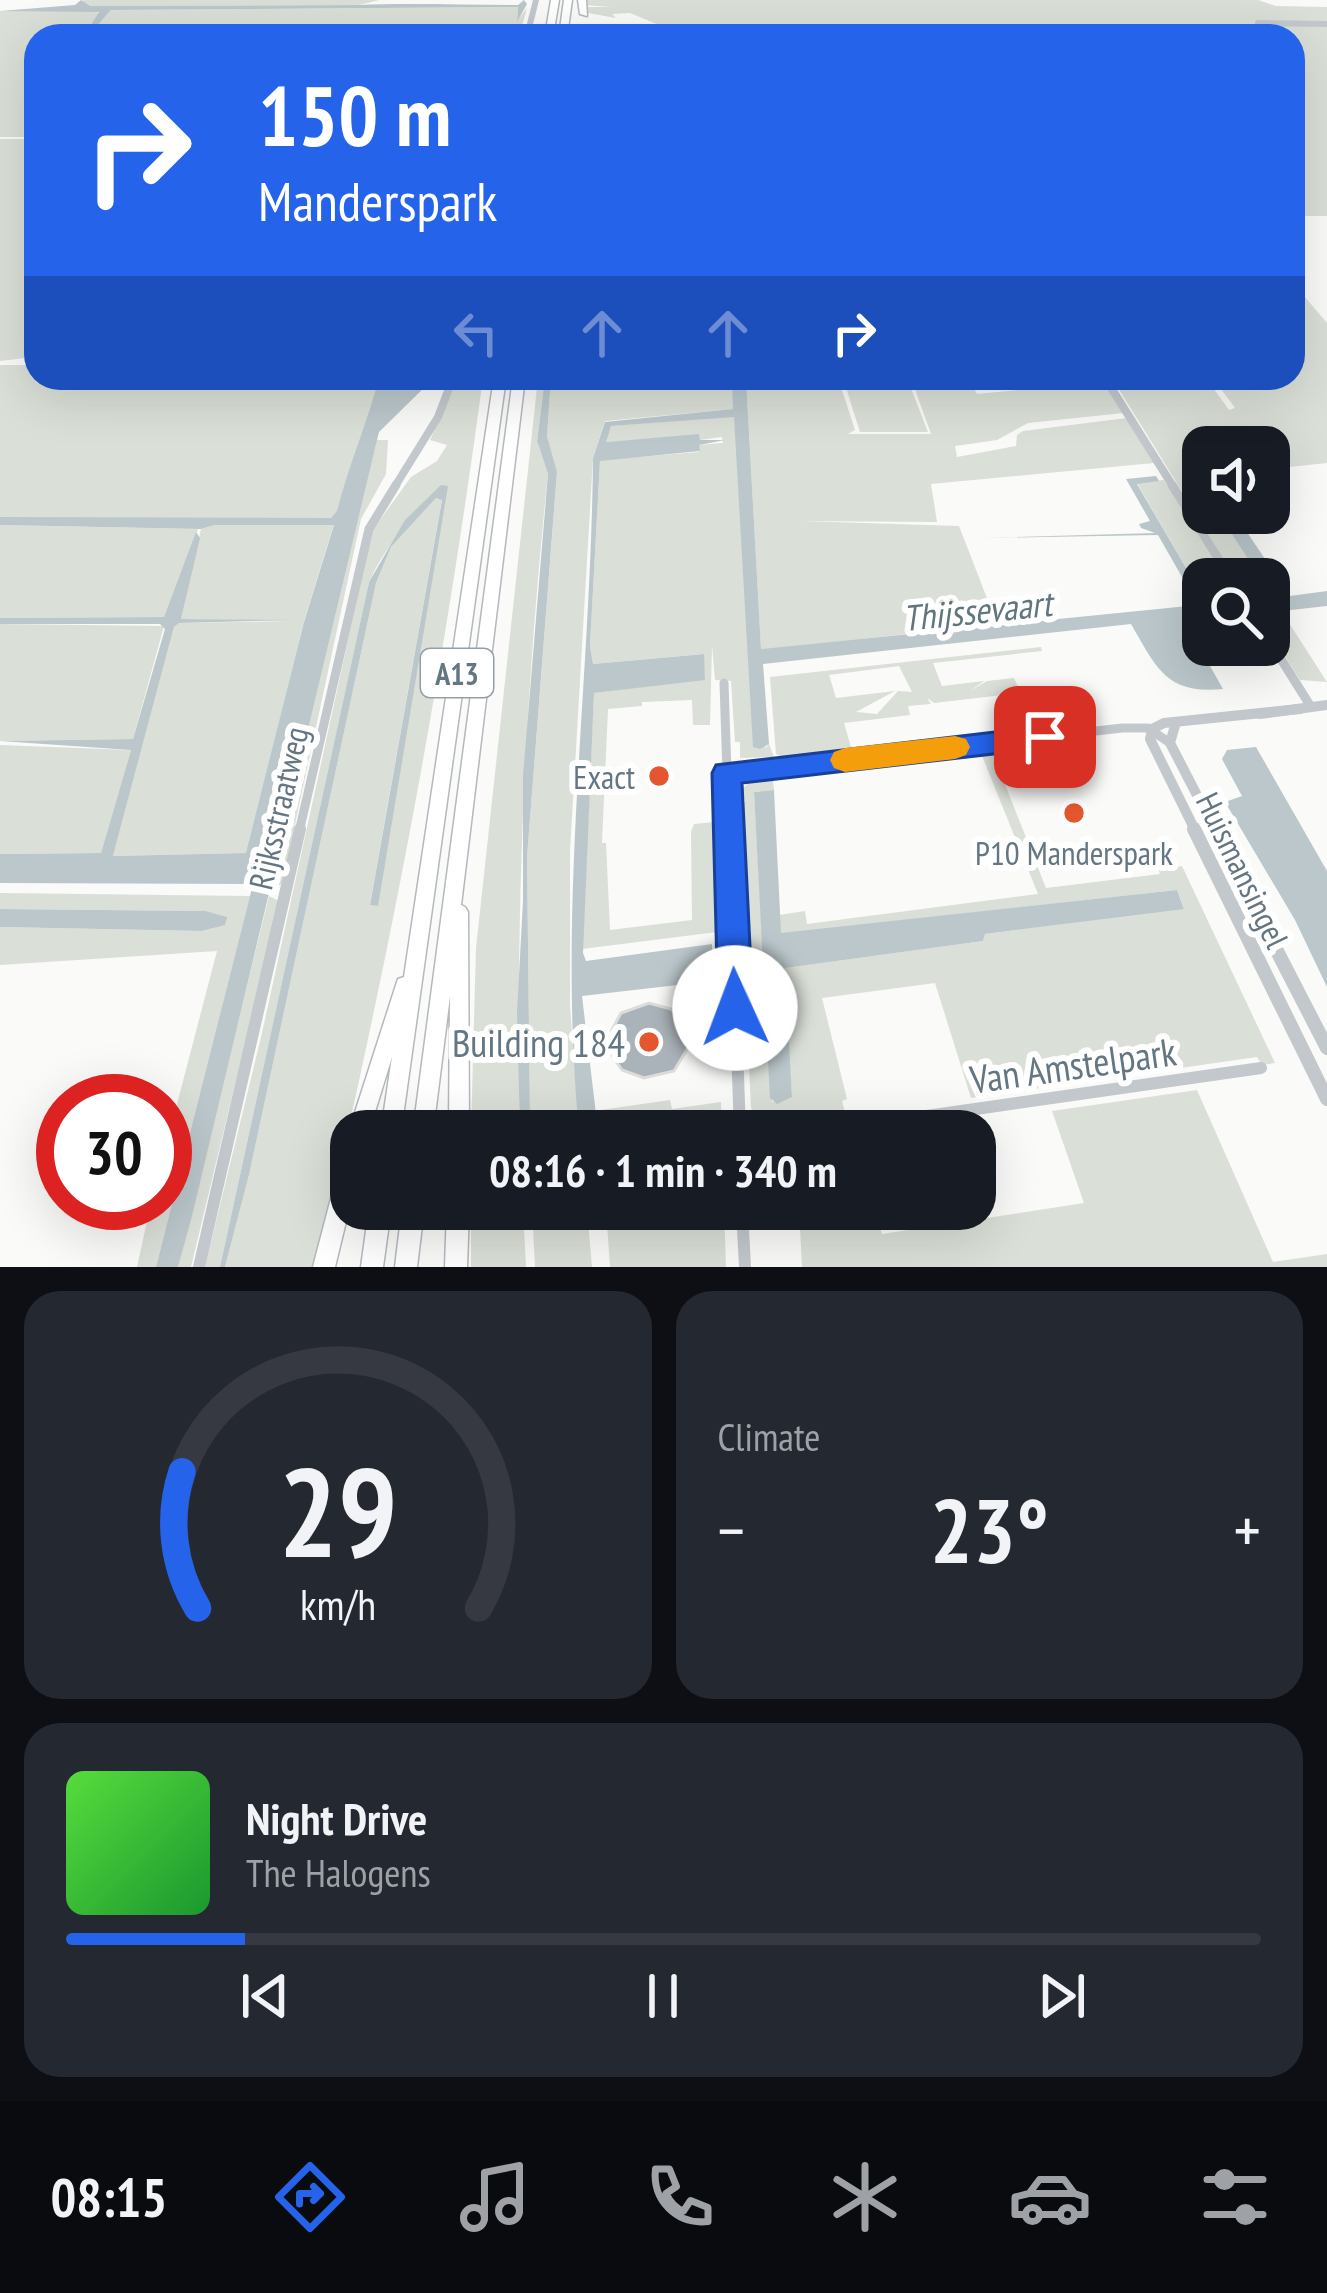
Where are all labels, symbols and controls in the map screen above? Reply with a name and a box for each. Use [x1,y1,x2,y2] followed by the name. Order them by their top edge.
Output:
[258,60,451,169] text: 150 m
[60,72,216,228] icon: right
[258,166,497,236] text: Manderspark
[443,300,509,366] icon: left
[569,300,635,366] icon: ahead
[695,300,761,366] icon: ahead
[821,300,887,366] icon: right
[1182,426,1290,666] map controls
[1182,426,1290,534] button: sound
[1182,558,1290,666] button: search
[900,578,1058,641] water label: Thijssevaart
[421,649,493,697] road number: A13
[994,686,1096,788] pin
[1012,704,1078,770] icon: arrive
[238,722,318,894] street label: Rijksstraatweg
[573,755,635,798] place label: Exact
[646,763,672,789] marker: Exact
[1187,785,1299,955] street label: Huismansingel
[1061,800,1087,826] marker: P10 Manderspark
[975,831,1173,874] place label: P10 Manderspark
[672,945,798,1071] position arrow
[452,1017,625,1068] place label: Building 184
[966,1025,1179,1105] street label: Van Amstelpark
[636,1029,662,1055] marker: Building 184
[36,1074,192,1230] speed limit sign: 30
[489,1141,837,1199] text: 08:16 · 1 min · 340 m
[718,1411,820,1462] text: Climate
[278,1430,397,1591] text: 29
[930,1471,1049,1588] text: 23°
[718,1487,745,1572] text: −
[1234,1487,1261,1572] text: +
[300,1576,376,1632] text: km/h
[246,1789,427,1847] text: Night Drive
[246,1847,431,1898] text: The Halogens
[232,1963,298,2029] icon: previous
[630,1963,696,2029] icon: pause
[1029,1963,1095,2029] icon: next
[268,2155,352,2239] icon: directions
[453,2155,537,2239] icon: music
[638,2155,722,2239] icon: phone
[823,2155,907,2239] icon: climate
[1008,2155,1092,2239] icon: car
[1193,2155,1277,2239] icon: filters
[50,2162,167,2232] text: 08:15

